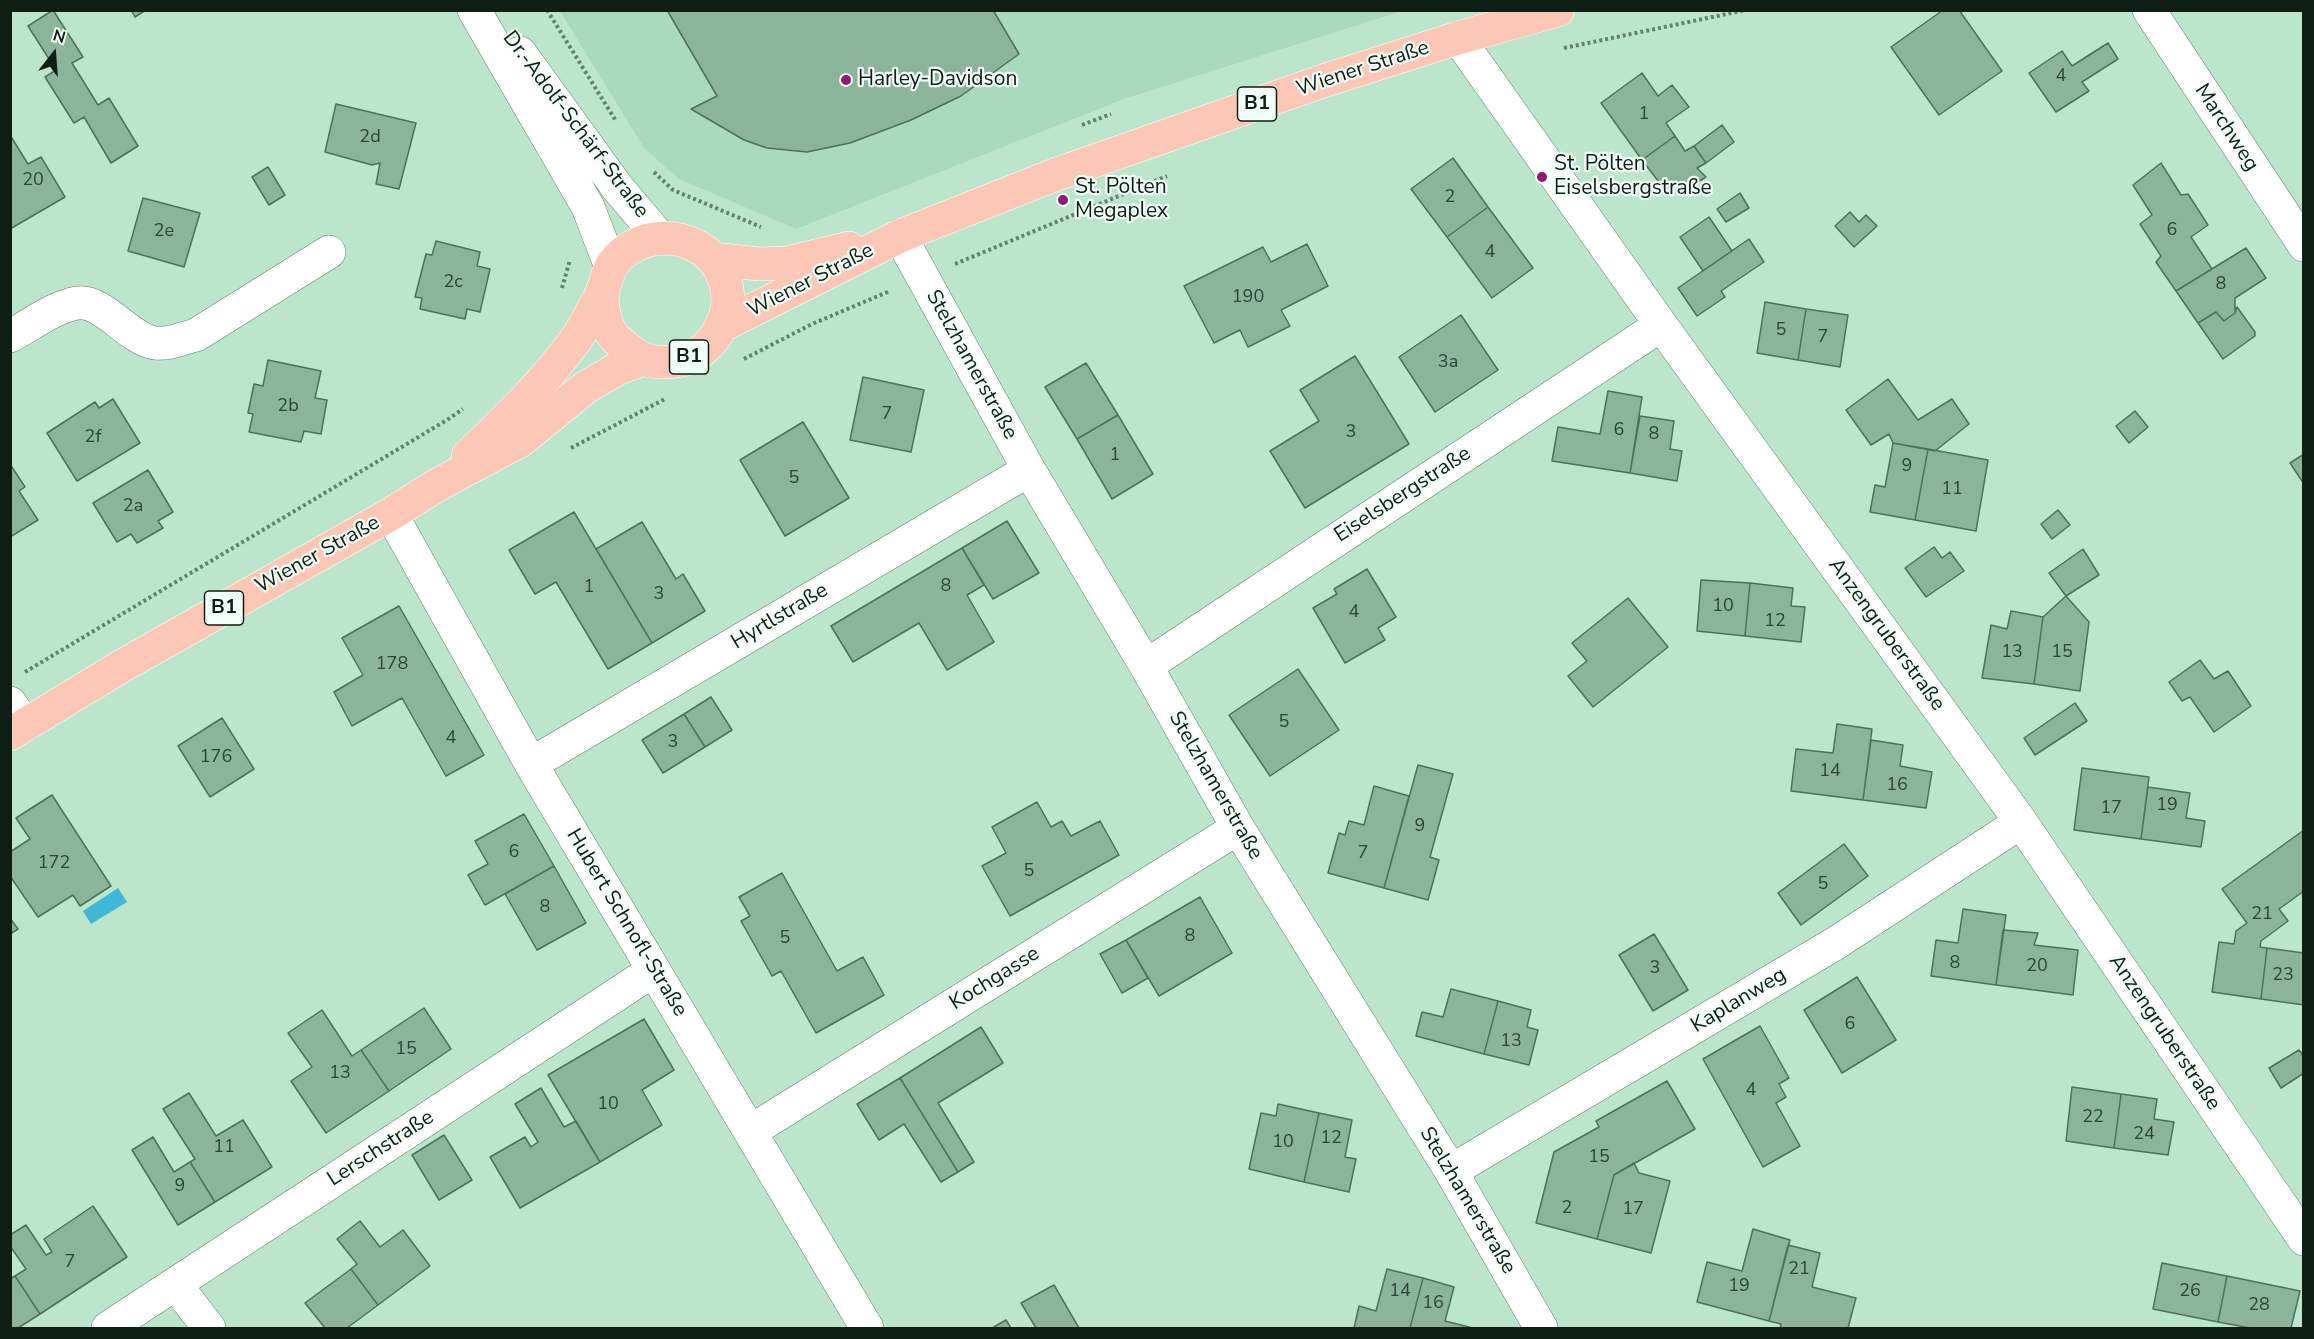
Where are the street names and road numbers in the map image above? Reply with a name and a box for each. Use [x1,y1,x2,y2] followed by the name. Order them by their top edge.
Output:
[496,27,654,223] street label: Dr.-Adolf-Schärf-Straße
[1293,36,1433,102] street label: Wiener Straße
[2188,80,2264,176] street label: Marchweg
[1238,87,1276,121] road number: B1
[744,238,878,324] street label: Wiener Straße
[920,286,1022,444] street label: Stelzhamerstraße
[670,340,708,374] road number: B1
[1330,441,1476,549] street label: Eiselsbergstraße
[252,511,384,599] street label: Wiener Straße
[1822,554,1950,716] street label: Anzengruberstraße
[727,578,833,656] street label: Hyrtlstraße
[204,591,244,625] road number: B1
[1162,707,1268,865] street label: Stelzhamerstraße
[560,825,692,1021] street label: Hubert Schnofl-Straße
[945,942,1045,1016] street label: Kochgasse
[2103,950,2225,1116] street label: Anzengruberstraße
[1687,963,1791,1039] street label: Kaplanweg
[323,1105,439,1193] street label: Lerschstraße
[1413,1123,1521,1279] street label: Stelzhamerstraße

